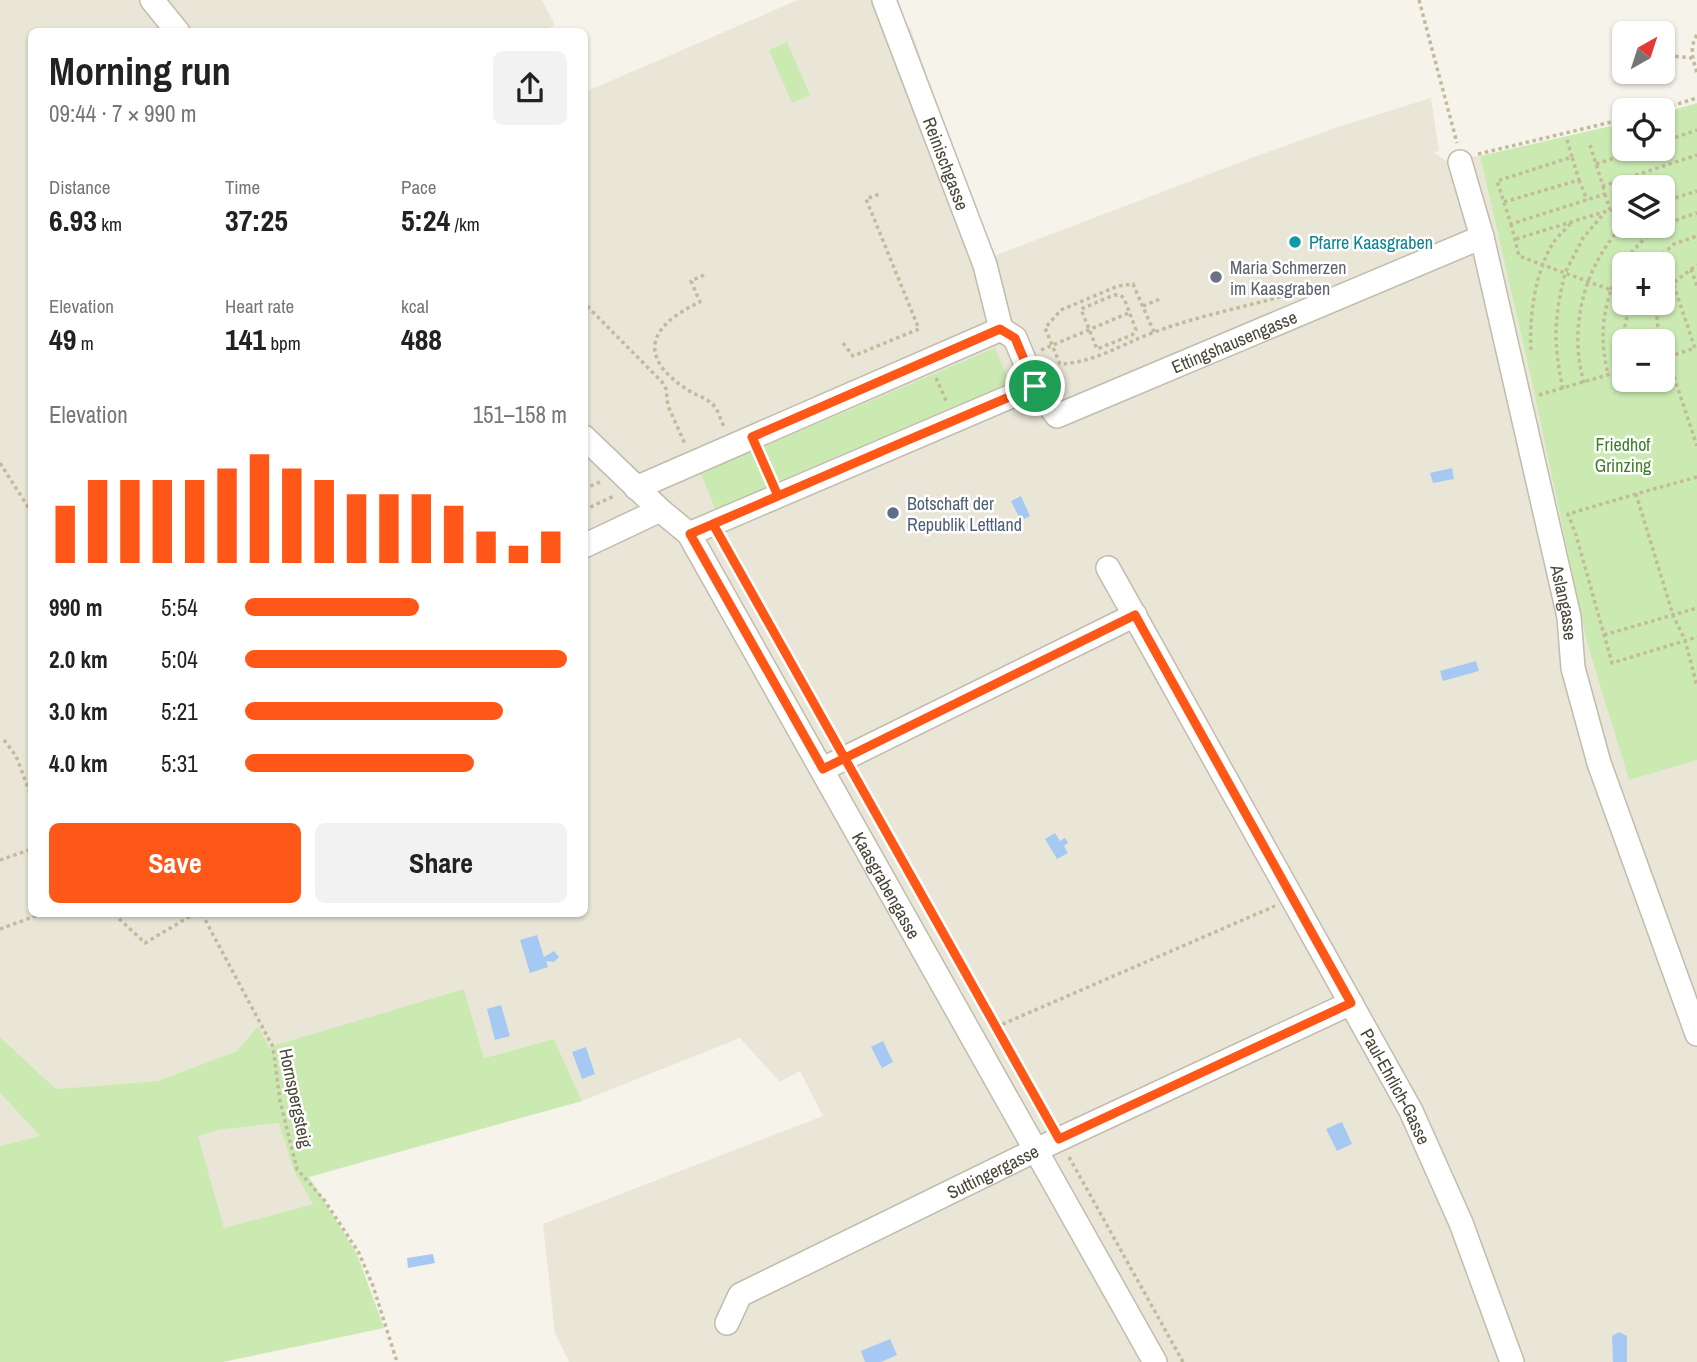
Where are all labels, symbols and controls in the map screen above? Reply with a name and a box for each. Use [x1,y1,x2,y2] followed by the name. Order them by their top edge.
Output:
[1612,21,1675,84] north arrow
[1612,21,1675,392] map controls
[49,46,231,97] text: Morning run
[493,51,567,125] button: share
[49,98,196,129] text: 09:44 · 7 × 990 m
[1612,98,1675,161] button: locate
[917,113,975,214] street label: Reinischgasse
[49,174,110,200] text: Distance
[225,174,260,200] text: Time
[401,174,437,200] text: Pace
[1612,175,1675,238] button: layers
[49,200,97,240] text: 6.93
[225,200,288,240] text: 37:25
[401,200,450,240] text: 5:24
[97,211,122,237] text: km
[450,211,480,237] text: /km
[1309,230,1433,255] place label: Pfarre Kaasgraben
[1287,234,1303,250] marker: Pfarre Kaasgraben
[1612,252,1675,315] button: +
[1230,255,1346,301] place label: Maria Schmerzen im Kaasgraben
[1208,269,1224,285] marker: Maria Schmerzen im Kaasgraben
[49,293,114,319] text: Elevation
[225,293,294,319] text: Heart rate
[401,293,429,319] text: kcal
[1168,304,1301,379] street label: Ettingshausengasse
[49,319,76,359] text: 49
[225,319,266,359] text: 141
[401,319,442,359] text: 488
[1612,329,1675,392] button: −
[76,330,94,356] text: m
[266,330,301,356] text: bpm
[1005,356,1065,416] pin
[1016,367,1054,405] icon: arrive
[49,399,128,430] text: Elevation
[473,399,567,430] text: 151–158 m
[1595,432,1652,478] park label: Friedhof Grinzing
[907,491,1022,537] place label: Botschaft der Republik Lettland
[885,505,901,521] marker: Botschaft der Republik Lettland
[1545,561,1583,641] street label: Aslangasse
[49,592,102,623] text: 990 m
[161,592,198,623] text: 5:54
[49,644,108,675] text: 2.0 km
[161,644,198,675] text: 5:04
[49,696,108,727] text: 3.0 km
[161,696,198,727] text: 5:21
[49,748,108,779] text: 4.0 km
[161,748,198,779] text: 5:31
[49,823,301,903] button: Save
[315,823,567,903] button: Share
[847,827,927,943] street label: Kaasgrabengasse
[1355,1024,1437,1148] street label: Paul-Ehrlich-Gasse
[273,1046,319,1151] street label: Hornspergsteig
[942,1138,1043,1204] street label: Suttingergasse

